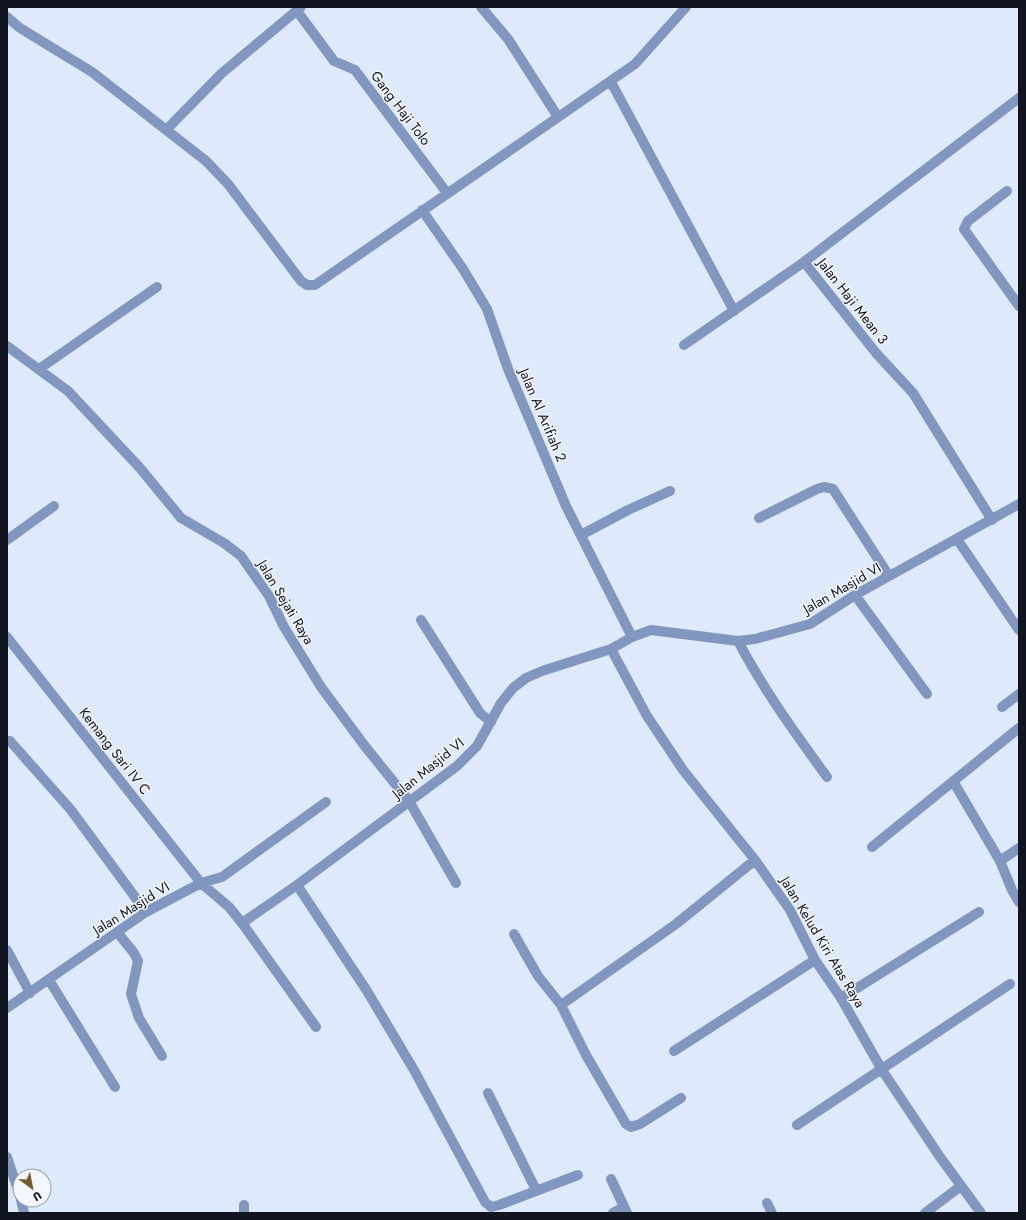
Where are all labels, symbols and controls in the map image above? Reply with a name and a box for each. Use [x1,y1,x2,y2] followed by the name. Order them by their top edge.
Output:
[366,67,436,150] street label: Gang Haji Tolo
[812,252,893,348] street label: Jalan Haji Mean 3
[514,363,572,465] street label: Jalan Al Arifiah 2
[252,554,319,648] street label: Jalan Sejati Raya
[797,558,885,619] street label: Jalan Masjid VI
[75,703,155,799] street label: Kemang Sari IV C
[386,733,468,805] street label: Jalan Masjid VI
[775,871,870,1011] street label: Jalan Kelud Kiri Atas Raya
[87,876,173,941] street label: Jalan Masjid VI
[12,1168,52,1208] north arrow
[30,1188,45,1205] text: U

